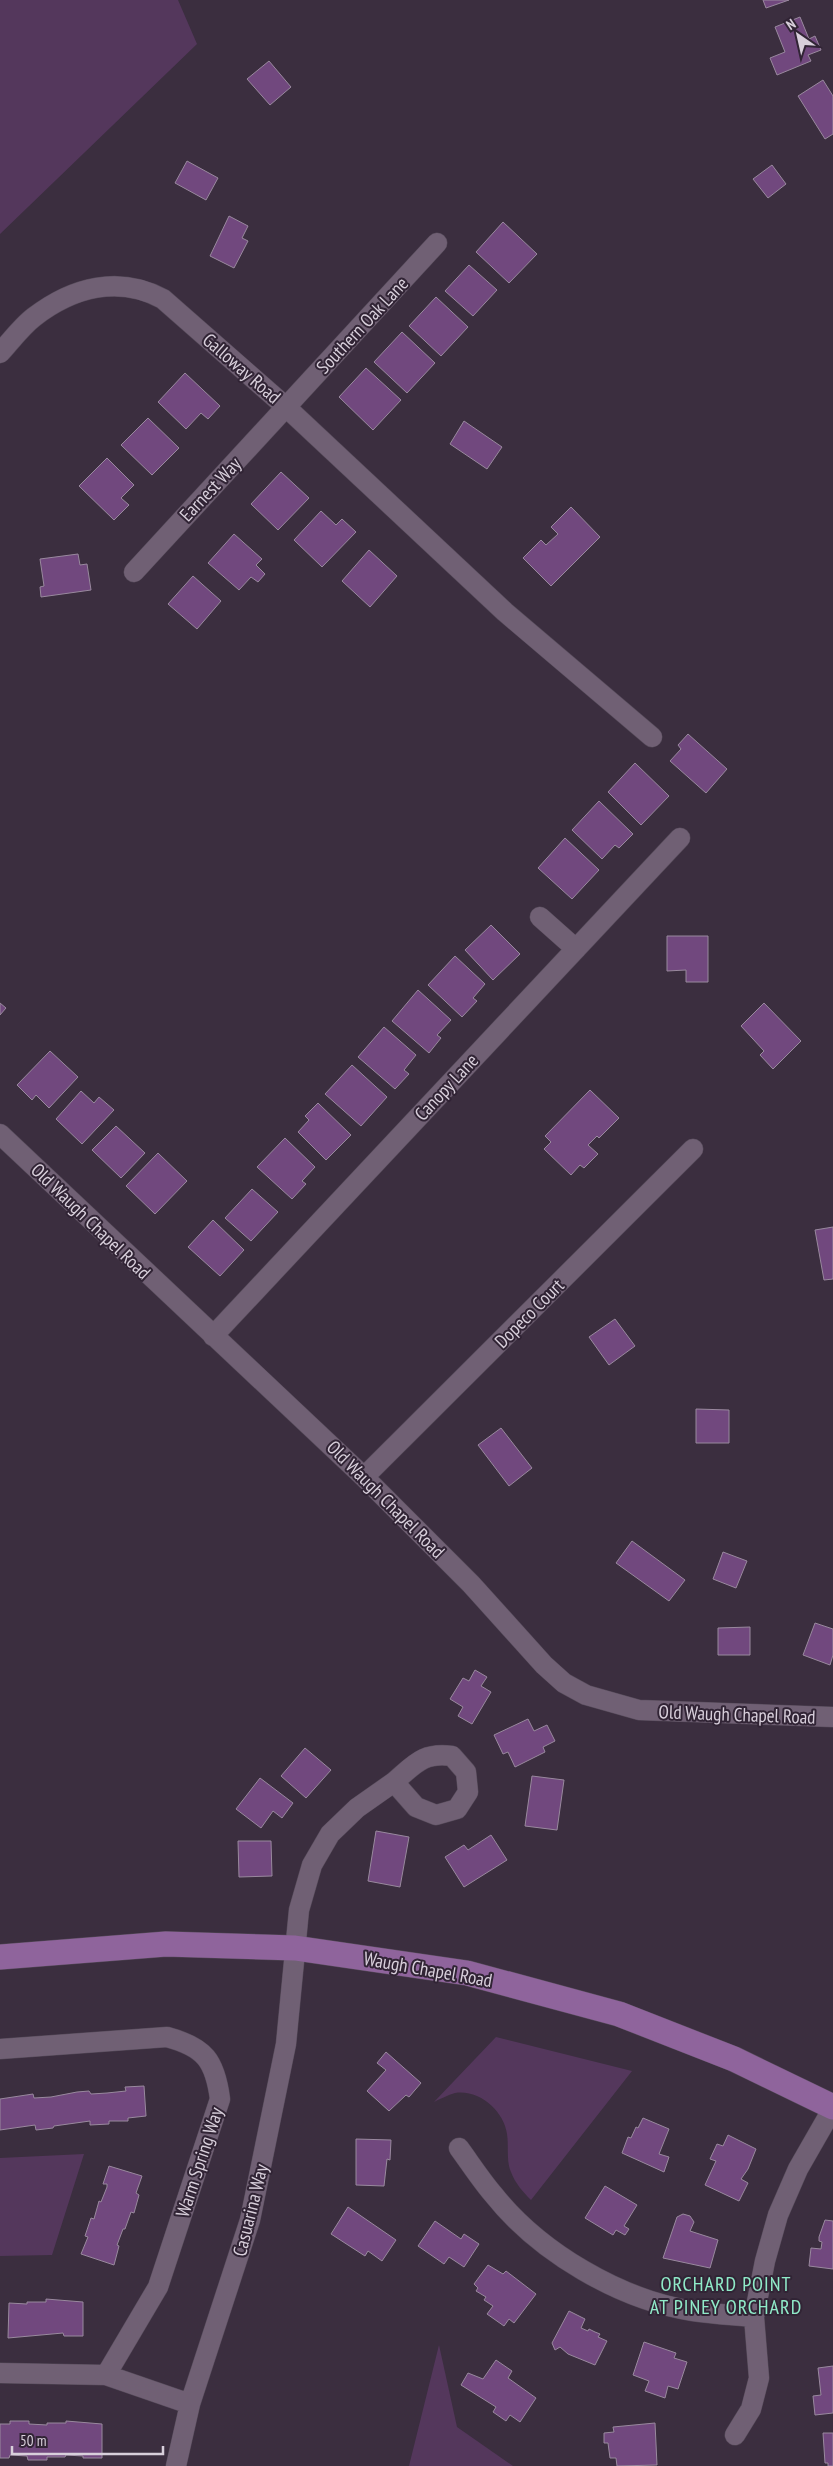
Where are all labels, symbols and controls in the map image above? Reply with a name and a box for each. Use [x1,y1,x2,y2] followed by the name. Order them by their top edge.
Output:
[773,10,823,60] north arrow
[783,15,799,34] text: N
[311,271,413,379] street label: Southern Oak Lane
[198,328,286,408] street label: Galloway Road
[174,451,246,526] street label: Earnest Way
[409,1048,483,1125] street label: Canopy Lane
[26,1158,156,1284] street label: Old Waugh Chapel Road
[489,1273,569,1353] street label: Dopeco Court
[322,1435,450,1563] street label: Old Waugh Chapel Road
[658,1699,816,1729] street label: Old Waugh Chapel Road
[362,1946,494,1992] street label: Waugh Chapel Road
[170,2103,228,2220] street label: Warm Spring Way
[227,2161,273,2259] street label: Casuarina Way
[650,2271,802,2320] district label: ORCHARD POINT AT PINEY ORCHARD
[12,2424,164,2456] scale bar
[20,2431,46,2450] text: 50 m

